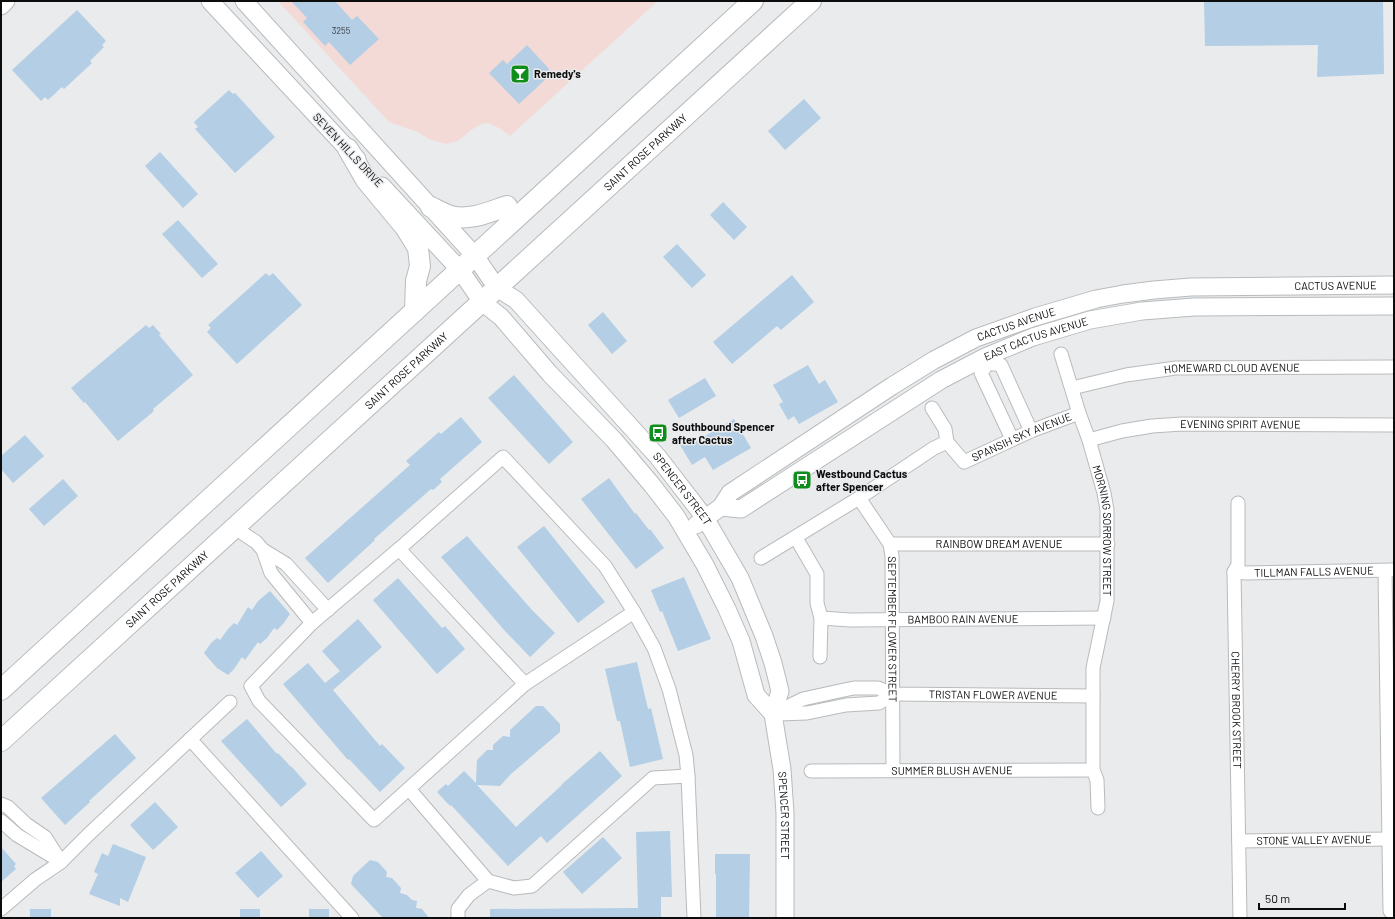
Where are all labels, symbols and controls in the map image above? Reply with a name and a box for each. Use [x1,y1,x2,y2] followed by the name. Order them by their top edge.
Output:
[332,25,351,36] house number: 3255
[509,63,531,85] bar icon: Remedy's
[534,67,581,80] place label: Remedy's
[311,110,386,190] street label: SEVEN HILLS DRIVE
[601,111,689,193] street label: SAINT ROSE PARKWAY
[1294,278,1377,292] street label: CACTUS AVENUE
[975,304,1057,343] street label: CACTUS AVENUE
[982,314,1090,363] street label: EAST CACTUS AVENUE
[362,329,450,412] street label: SAINT ROSE PARKWAY
[1163,360,1300,376] street label: HOMEWARD CLOUD AVENUE
[969,409,1074,464] street label: SPANSIH SKY AVENUE
[1180,417,1301,431] street label: EVENING SPIRIT AVENUE
[672,420,775,446] place label: Southbound Spencer after Cactus
[647,422,669,444] bus stop icon: Southbound Spencer after Cactus
[651,449,715,527] street label: SPENCER STREET
[1090,463,1114,596] street label: MORNING SORROW STREET
[816,467,908,493] place label: Westbound Cactus after Spencer
[791,469,813,491] bus stop icon: Westbound Cactus after Spencer
[936,537,1063,550] street label: RAINBOW DREAM AVENUE
[123,548,211,630] street label: SAINT ROSE PARKWAY
[886,556,900,702] street label: SEPTEMBER FLOWER STREET
[1254,563,1374,579] street label: TILLMAN FALLS AVENUE
[908,612,1019,626] street label: BAMBOO RAIN AVENUE
[1229,651,1244,769] street label: CHERRY BROOK STREET
[929,687,1058,702] street label: TRISTAN FLOWER AVENUE
[891,763,1013,777] street label: SUMMER BLUSH AVENUE
[776,771,792,860] street label: SPENCER STREET
[1256,832,1372,847] street label: STONE VALLEY AVENUE
[1259,885,1345,911] scale bar
[1265,891,1290,905] text: 50 m

